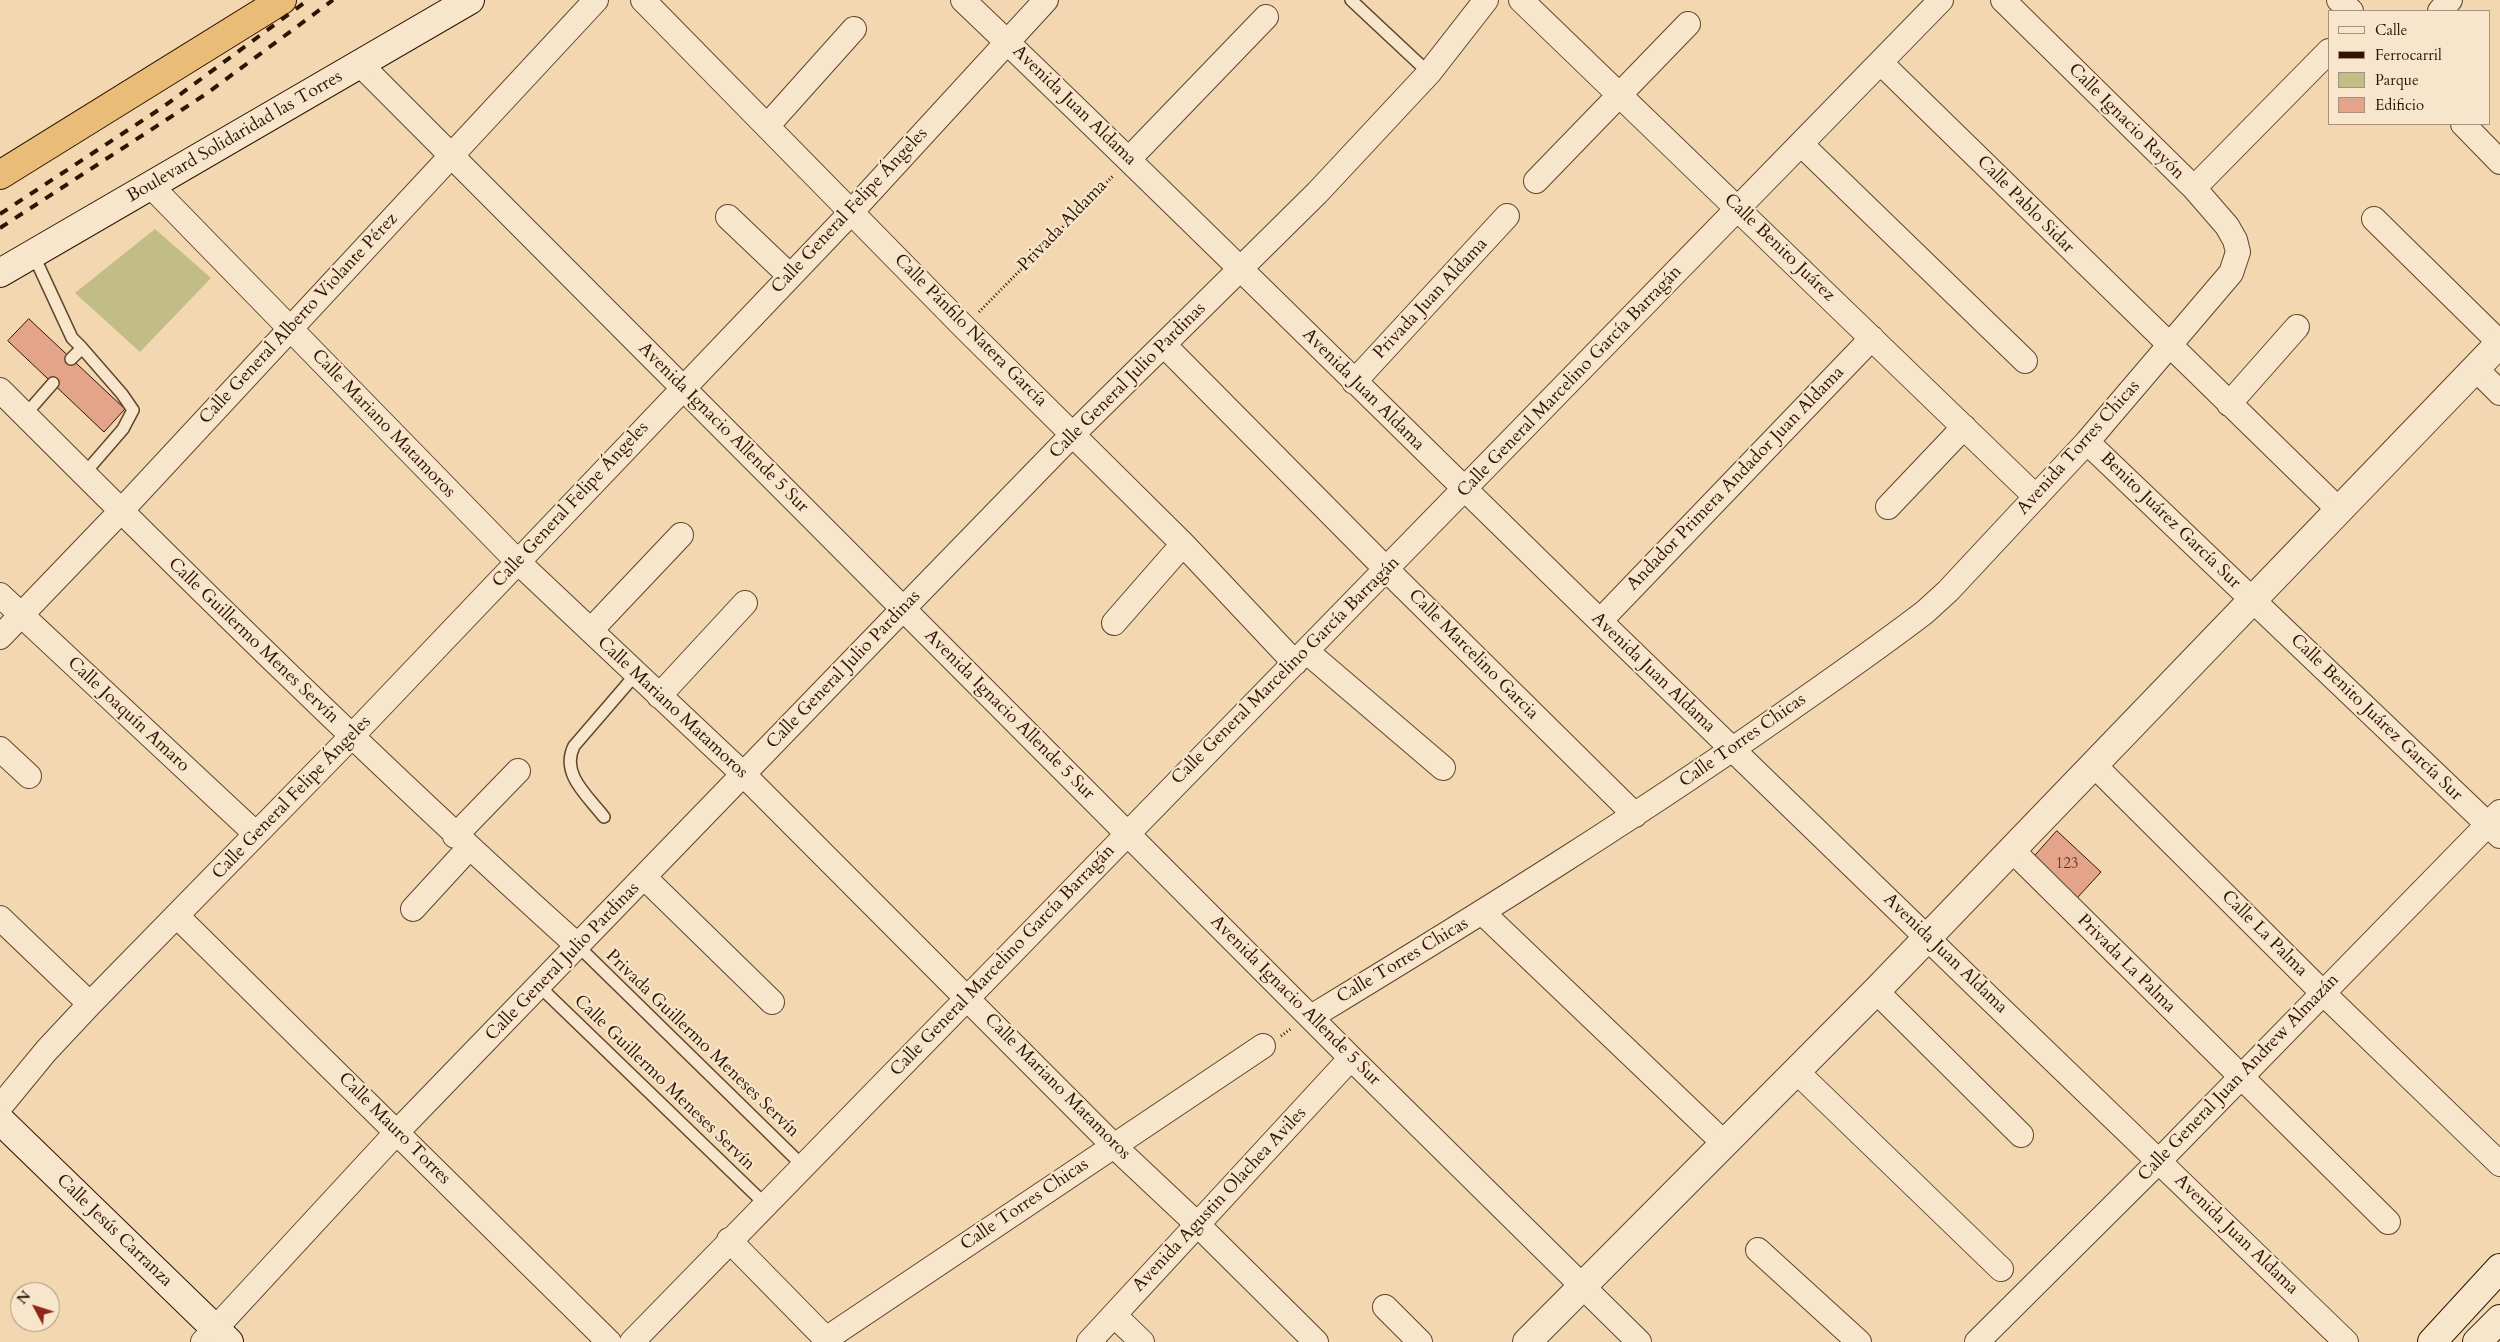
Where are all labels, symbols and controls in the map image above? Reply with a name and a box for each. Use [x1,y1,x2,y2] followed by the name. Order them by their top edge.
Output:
[2328,10,2490,125] legend
[2375,20,2407,40] text: Calle
[1007,41,1141,171] street label: Avenida Juan Aldama
[2375,45,2442,65] text: Ferrocarril
[2063,59,2189,185] street label: Calle Ignacio Rayón
[123,66,347,208] street label: Boulevard Solidaridad las Torres
[2375,70,2419,90] text: Parque
[2375,95,2424,115] text: Edificio
[767,124,933,298] street label: Calle General Felipe Ángeles
[1972,152,2078,258] street label: Calle Pablo Sidar
[1014,176,1112,276] street label: Privada Aldama
[1719,189,1839,307] street label: Calle Benito Juárez
[195,209,403,429] street label: Calle General Alberto Violante Pérez
[1369,234,1493,364] street label: Privada Juan Aldama
[889,250,1051,412] street label: Calle Pánfilo Natera García
[1453,262,1687,502] street label: Calle General Marcelino García Barragán
[1045,298,1211,464] street label: Calle General Julio Pardinas
[1297,324,1429,456] street label: Avenida Juan Aldama
[633,338,813,518] street label: Avenida Ignacio Allende 5 Sur
[306,345,460,503] street label: Calle Mariano Matamoros
[1623,362,1849,596] street label: Andador Primera Andador Juan Aldama
[2013,376,2145,520] street label: Avenida Torres Chicas
[488,418,654,592] street label: Calle General Felipe Ángeles
[2095,448,2245,594] street label: Benito Juárez García Sur
[1167,552,1405,790] street label: Calle General Marcelino García Barragán
[163,554,343,728] street label: Calle Guillermo Menes Servín
[1403,585,1543,725] street label: Calle Marcelino Garcia
[763,586,925,754] street label: Calle General Julio Pardinas
[1586,608,1720,738] street label: Avenida Juan Aldama
[919,625,1099,805] street label: Avenida Ignacio Allende 5 Sur
[2285,630,2467,806] street label: Calle Benito Juárez García Sur
[592,633,752,783] street label: Calle Mariano Matamoros
[62,653,194,777] street label: Calle Joaquín Amaro
[1676,689,1810,793] street label: Calle Torres Chicas
[208,712,376,884] street label: Calle General Felipe Ángeles
[886,841,1120,1081] street label: Calle General Marcelino García Barragán
[2055,856,2079,874] house number: 123
[482,878,644,1046] street label: Calle General Julio Pardinas
[2216,886,2312,982] street label: Calle La Palma
[1878,889,2012,1019] street label: Avenida Juan Aldama
[2072,910,2180,1018] street label: Privada La Palma
[1205,911,1385,1091] street label: Avenida Ignacio Allende 5 Sur
[1333,913,1473,1009] street label: Calle Torres Chicas
[601,946,803,1142] street label: Privada Guillermo Meneses Servín
[2134,970,2344,1186] street label: Calle General Juan Andrew Almazán
[569,991,759,1175] street label: Calle Guillermo Meneses Servín
[979,1009,1135,1165] street label: Calle Mariano Matamoros
[333,1068,455,1190] street label: Calle Mauro Torres
[1129,1103,1311,1297] street label: Avenida Agustin Olachea Aviles
[957,1154,1093,1256] street label: Calle Torres Chicas
[51,1170,177,1292] street label: Calle Jesús Carranza
[2169,1170,2303,1300] street label: Avenida Juan Aldama
[10,1282,60,1332] north arrow
[13,1287,35,1308] text: N

